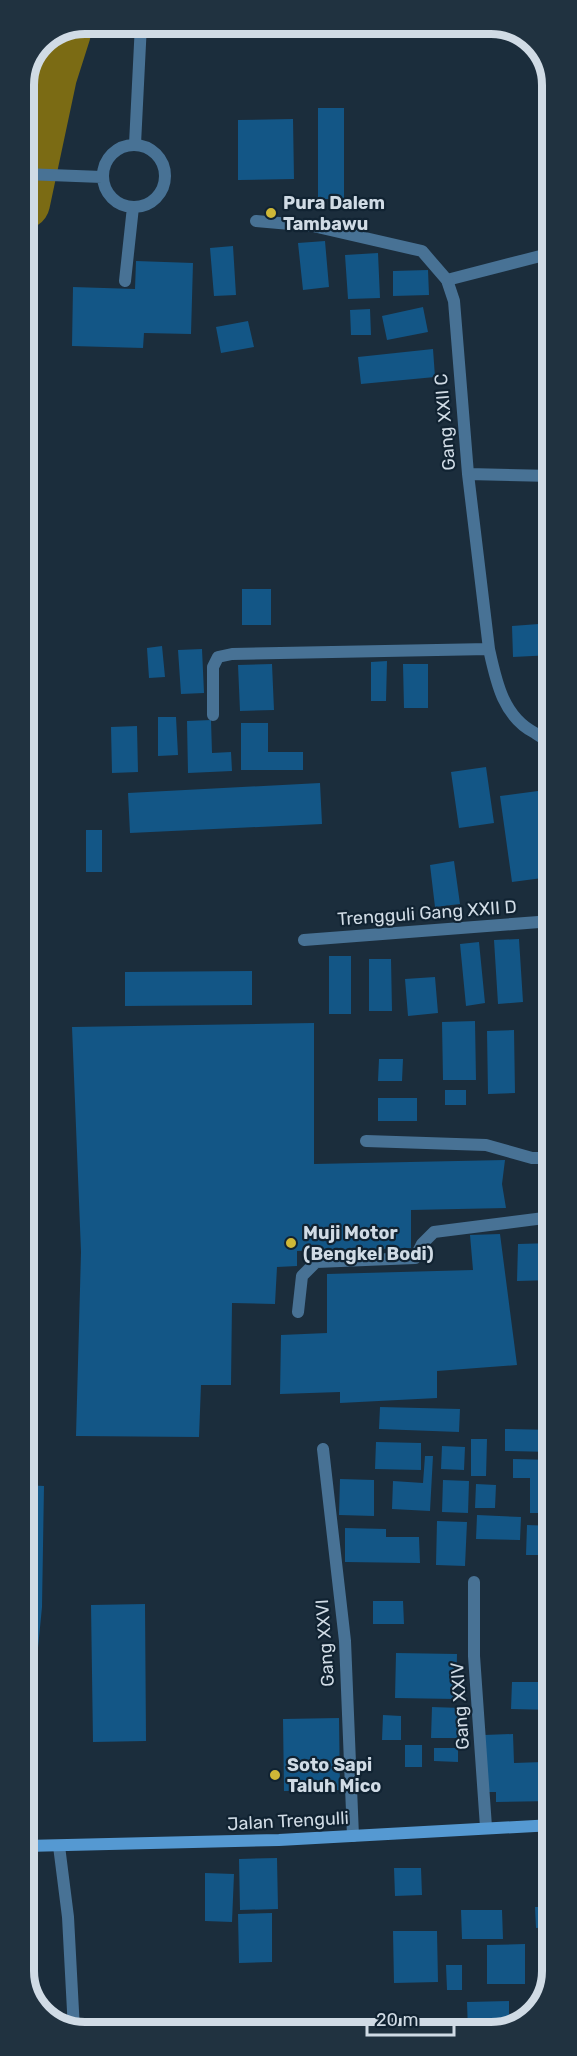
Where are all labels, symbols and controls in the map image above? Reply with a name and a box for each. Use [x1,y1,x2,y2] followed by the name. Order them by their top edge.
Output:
[283,192,385,235] place label: Pura Dalem Tambawu
[264,206,278,220] marker: Pura Dalem Tambawu
[430,373,460,471] street label: Gang XXII C
[337,896,517,930] street label: Trengguli Gang XXII D
[303,1222,434,1265] place label: Muji Motor (Bengkel Bodi)
[284,1236,298,1250] marker: Muji Motor (Bengkel Bodi)
[311,1598,339,1688] street label: Gang XXVI
[446,1661,474,1751] street label: Gang XXIV
[287,1754,381,1797] place label: Soto Sapi Taluh Mico
[268,1768,282,1782] marker: Soto Sapi Taluh Mico
[227,1807,349,1835] street label: Jalan Trengulli
[367,1999,454,2037] scale bar
[376,2009,418,2031] text: 20 m

